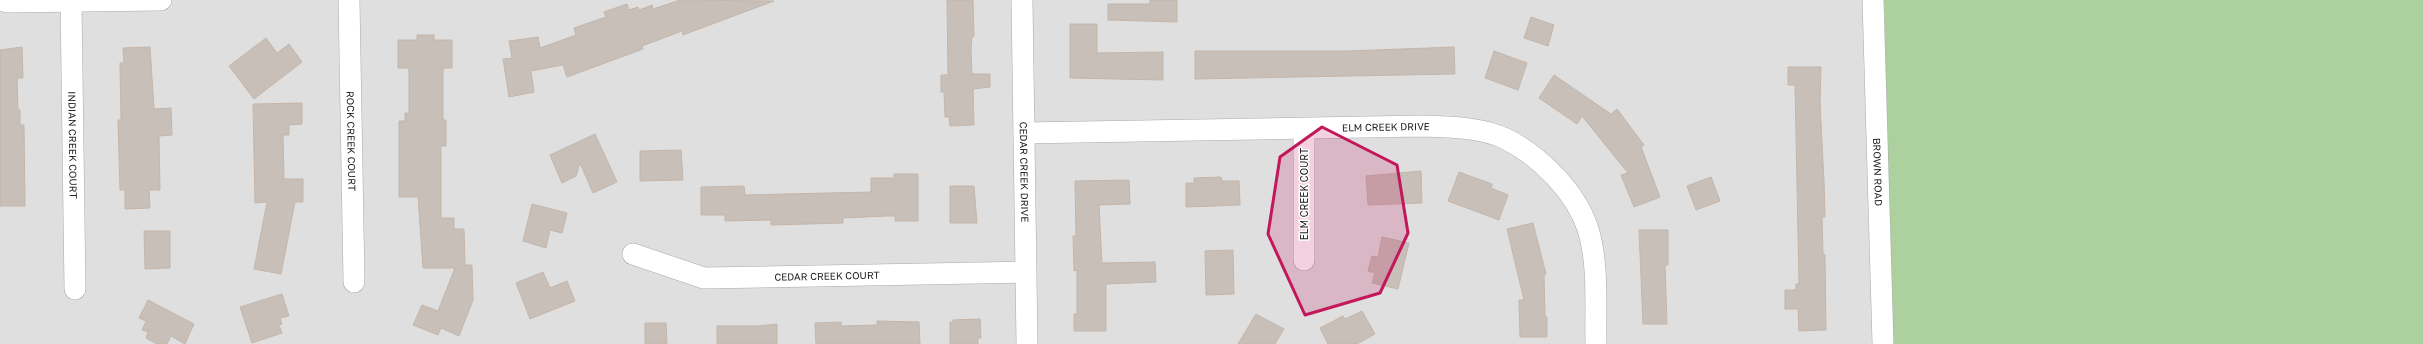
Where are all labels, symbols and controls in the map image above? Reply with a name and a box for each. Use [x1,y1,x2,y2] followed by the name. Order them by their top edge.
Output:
[66,91,80,199] street label: INDIAN CREEK COURT
[345,91,358,191] street label: ROCK CREEK COURT
[1342,120,1430,133] street label: ELM CREEK DRIVE
[1018,122,1031,222] street label: CEDAR CREEK DRIVE
[1871,138,1885,206] street label: BROWN ROAD
[1298,148,1310,240] street label: ELM CREEK COURT
[774,269,880,283] street label: CEDAR CREEK COURT

